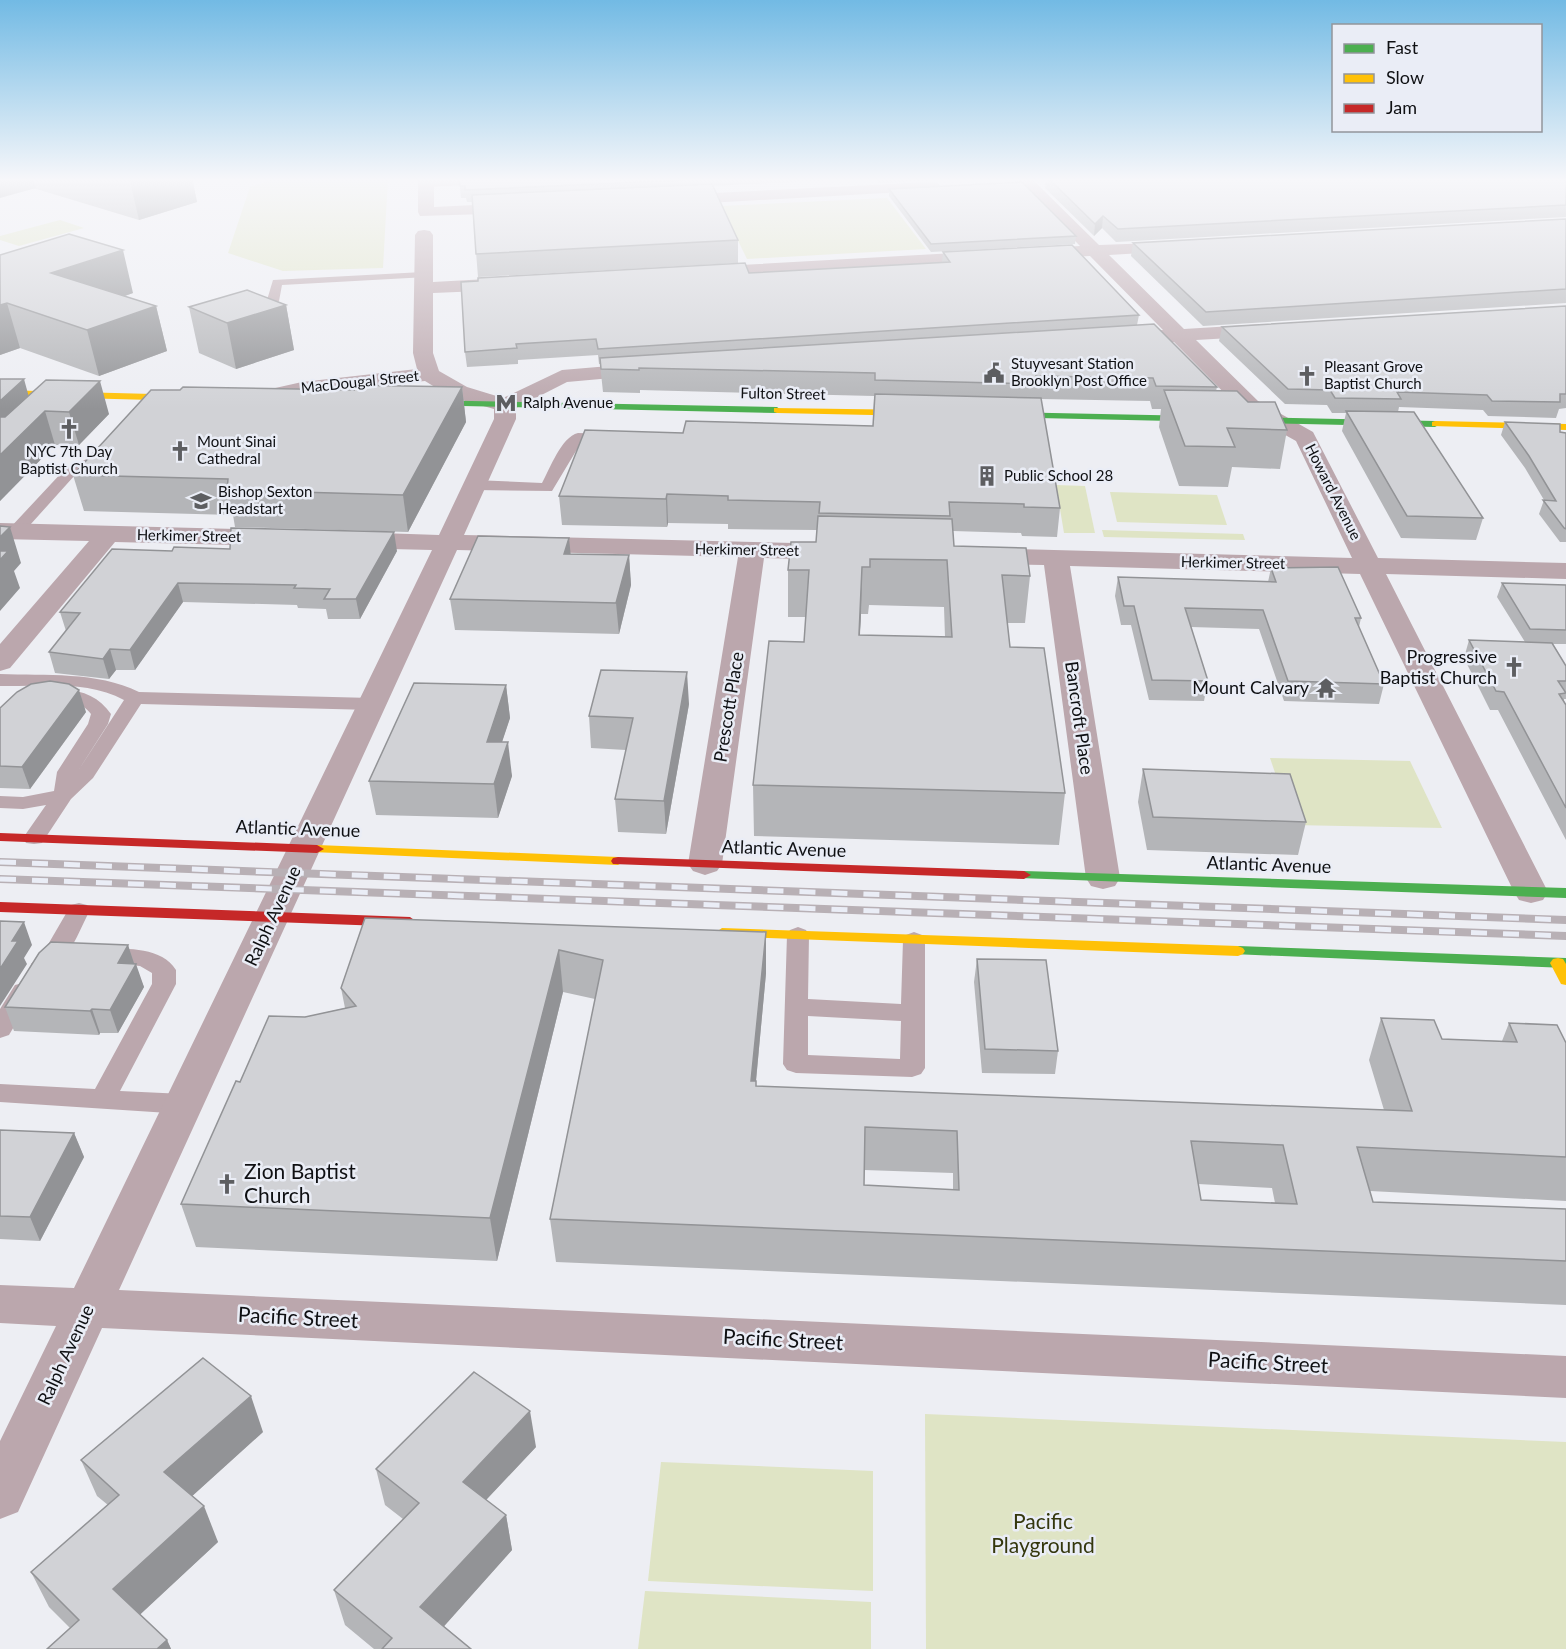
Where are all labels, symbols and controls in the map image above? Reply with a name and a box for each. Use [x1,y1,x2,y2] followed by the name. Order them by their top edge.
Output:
[1332,24,1542,132] legend
[1386,36,1419,58] text: Fast
[1386,66,1424,88] text: Slow
[1386,96,1417,118] text: Jam
[1011,354,1147,389] place label: Stuyvesant Station Brooklyn Post Office
[1324,357,1423,392] place label: Pleasant Grove Baptist Church
[982,361,1006,385] public building icon: Stuyvesant Station Brooklyn Post Office
[1295,364,1319,388] church icon: Pleasant Grove Baptist Church
[300,366,420,396] street label: MacDougal Street
[740,383,826,403] street label: Fulton Street
[494,391,518,415] metro station icon: Ralph Avenue
[523,393,613,411] place label: Ralph Avenue
[57,417,81,441] church icon: NYC 7th Day Baptist Church
[197,432,276,467] place label: Mount Sinai Cathedral
[168,439,192,463] church icon: Mount Sinai Cathedral
[1302,441,1366,543] street label: Howard Avenue
[20,442,118,477] place label: NYC 7th Day Baptist Church
[975,464,999,488] building icon: Public School 28
[1004,466,1113,484] place label: Public School 28
[218,482,312,517] place label: Bishop Sexton Headstart
[189,489,213,513] school or university icon: Bishop Sexton Headstart
[137,525,242,545] street label: Herkimer Street
[695,539,800,559] street label: Herkimer Street
[1181,552,1286,572] street label: Herkimer Street
[1380,645,1497,688] place label: Progressive Baptist Church
[708,650,748,764] street label: Prescott Place
[1502,655,1526,679] church icon: Progressive Baptist Church
[1061,660,1099,776] street label: Bancroft Place
[1192,676,1310,698] place label: Mount Calvary
[1314,676,1338,700] temple icon: Mount Calvary
[235,815,361,841] street label: Atlantic Avenue
[721,835,847,861] street label: Atlantic Avenue
[1206,851,1332,877] street label: Atlantic Avenue
[239,862,305,969] street label: Ralph Avenue
[244,1158,356,1207] place label: Zion Baptist Church
[215,1172,239,1196] church icon: Zion Baptist Church
[32,1301,98,1408] street label: Ralph Avenue
[237,1301,359,1332] street label: Pacific Street
[722,1323,844,1354] street label: Pacific Street
[1207,1346,1329,1377] street label: Pacific Street
[991,1508,1095,1557] park label: Pacific Playground

